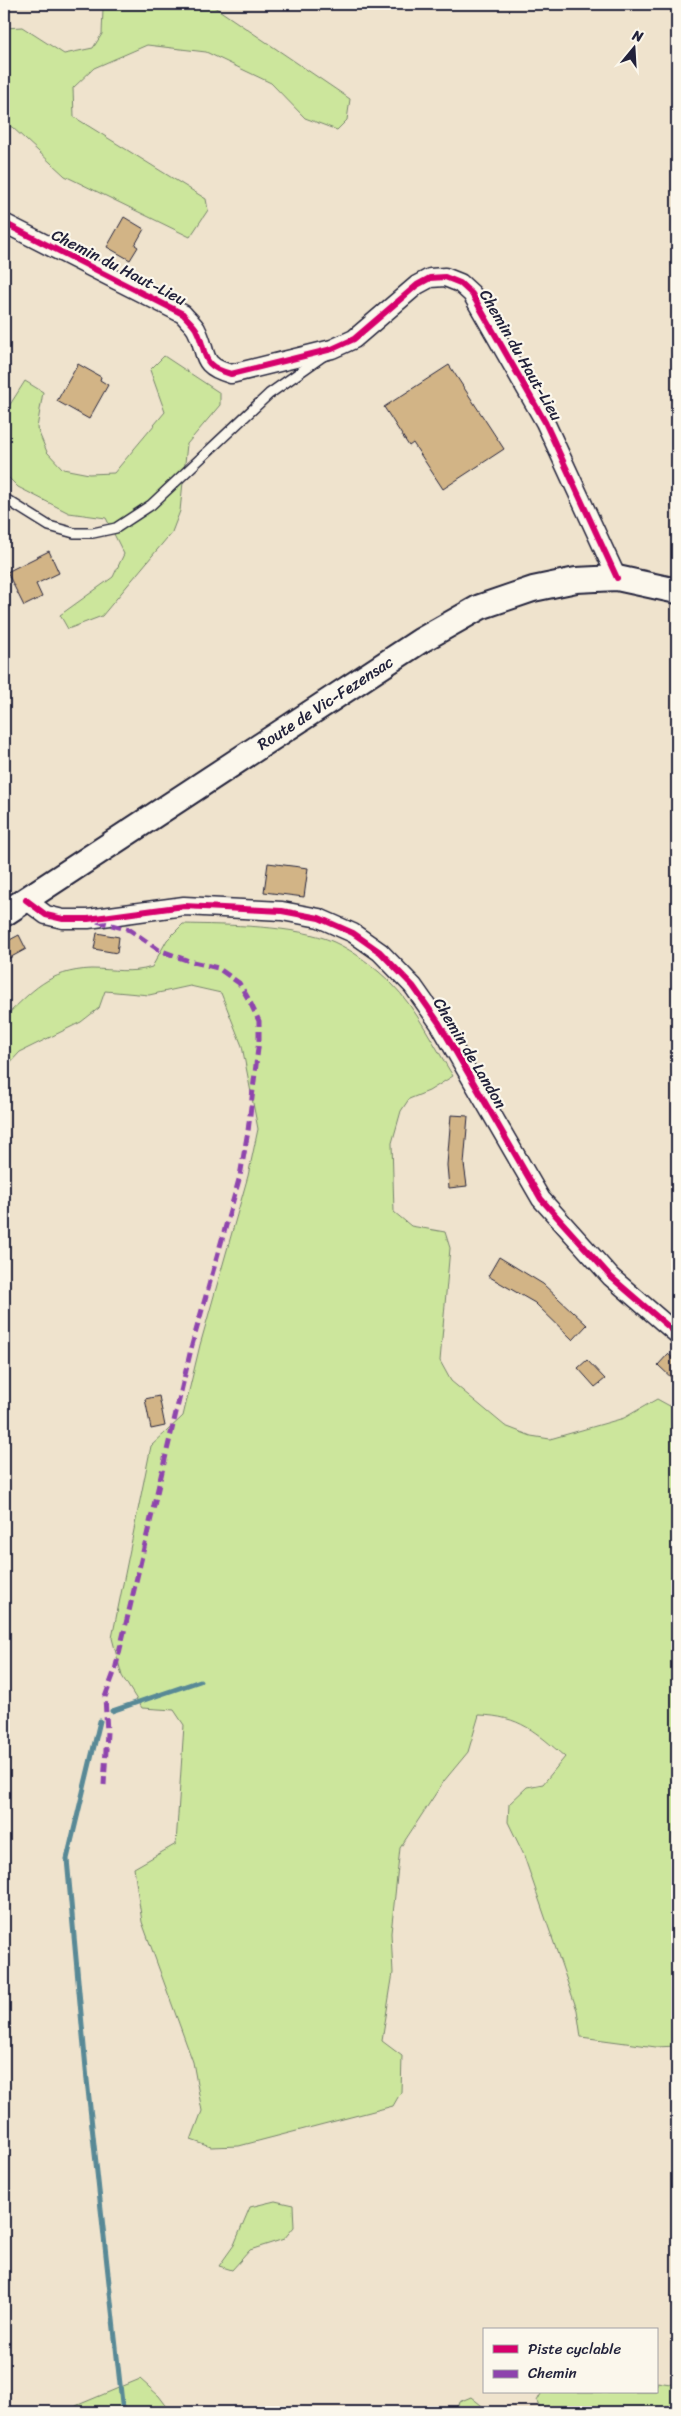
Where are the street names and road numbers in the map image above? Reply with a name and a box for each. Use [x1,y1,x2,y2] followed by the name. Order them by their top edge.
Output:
[46,220,192,314] street label: Chemin du Haut-Lieu
[471,284,571,427] street label: Chemin du Haut-Lieu
[251,648,399,758] street label: Route de Vic-Fezensac
[425,992,515,1115] street label: Chemin de Landon

